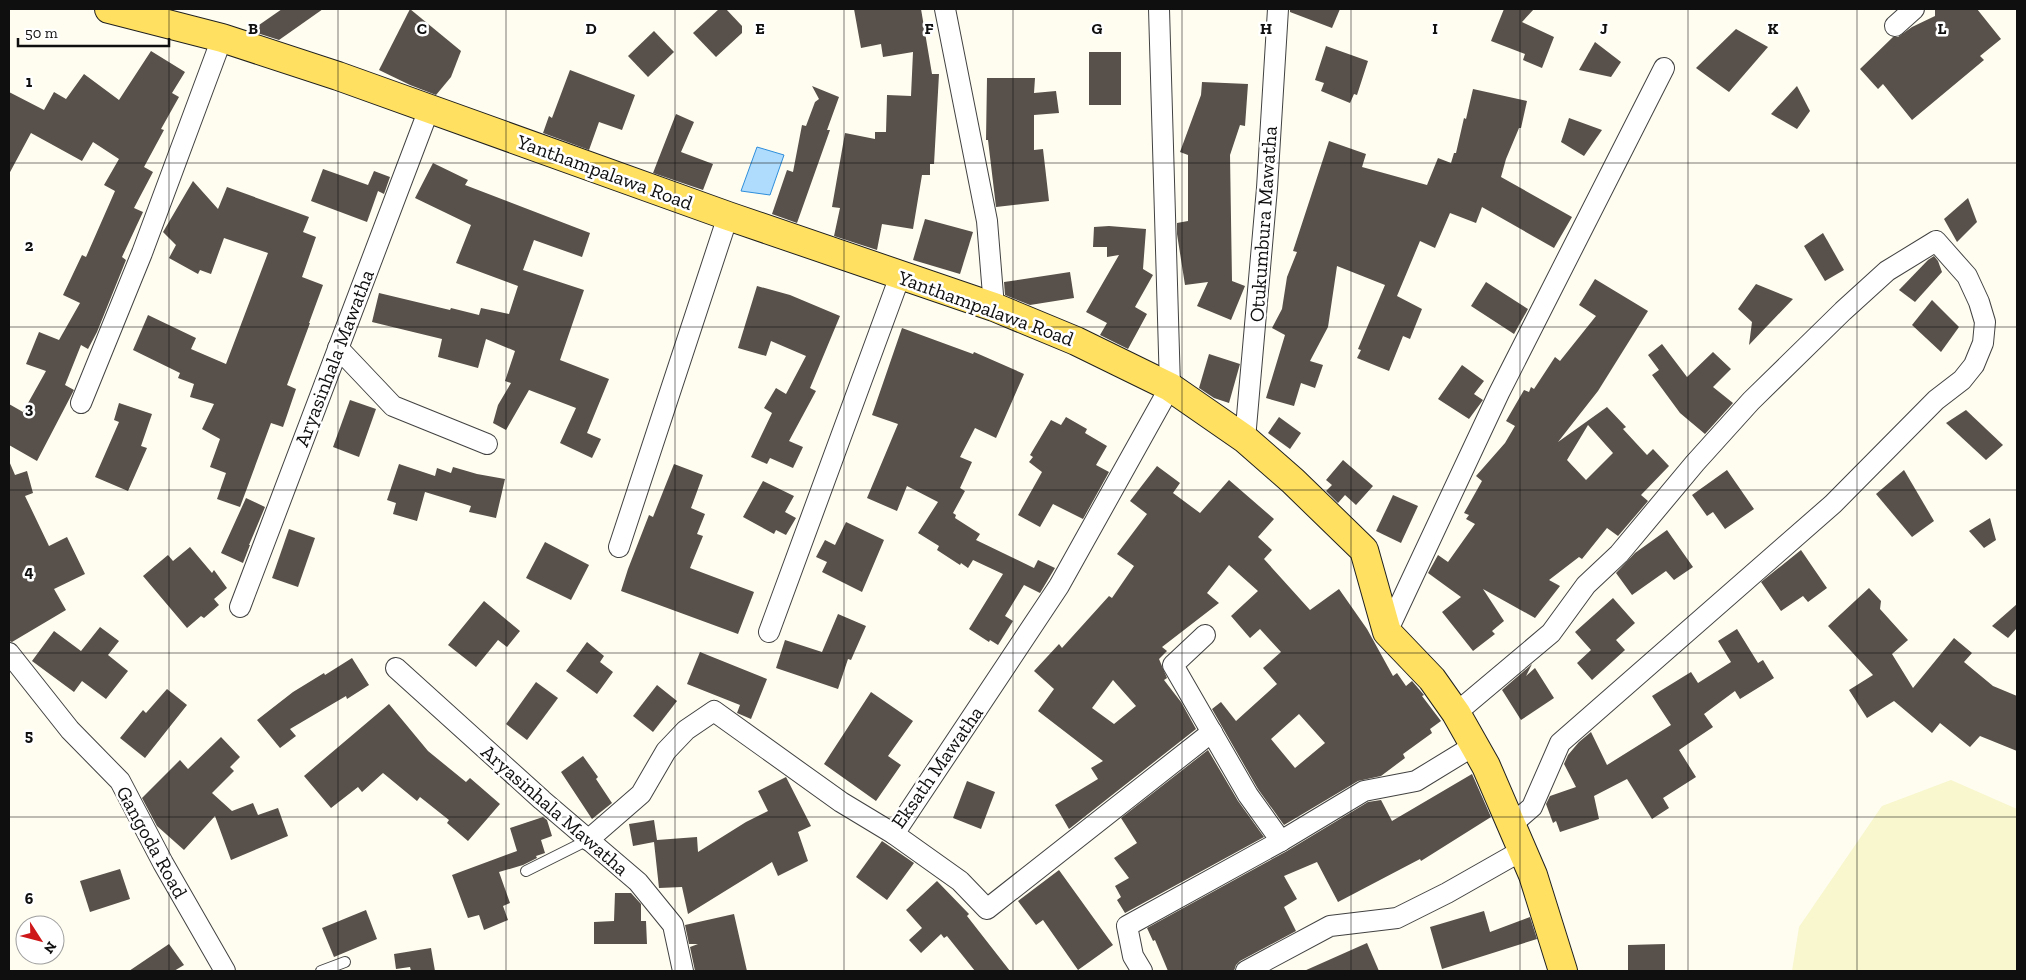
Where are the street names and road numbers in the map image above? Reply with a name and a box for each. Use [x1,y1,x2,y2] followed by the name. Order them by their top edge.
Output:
[1244,125,1282,323] street label: Otukumbura Mawatha
[513,129,696,215] street label: Yanthampalawa Road
[894,265,1077,351] street label: Yanthampalawa Road
[289,266,379,450] street label: Aryasinhala Mawatha
[886,701,988,833] street label: Eksath Mawatha
[476,739,634,881] street label: Aryasinhala Mawatha
[111,782,193,902] street label: Gangoda Road

